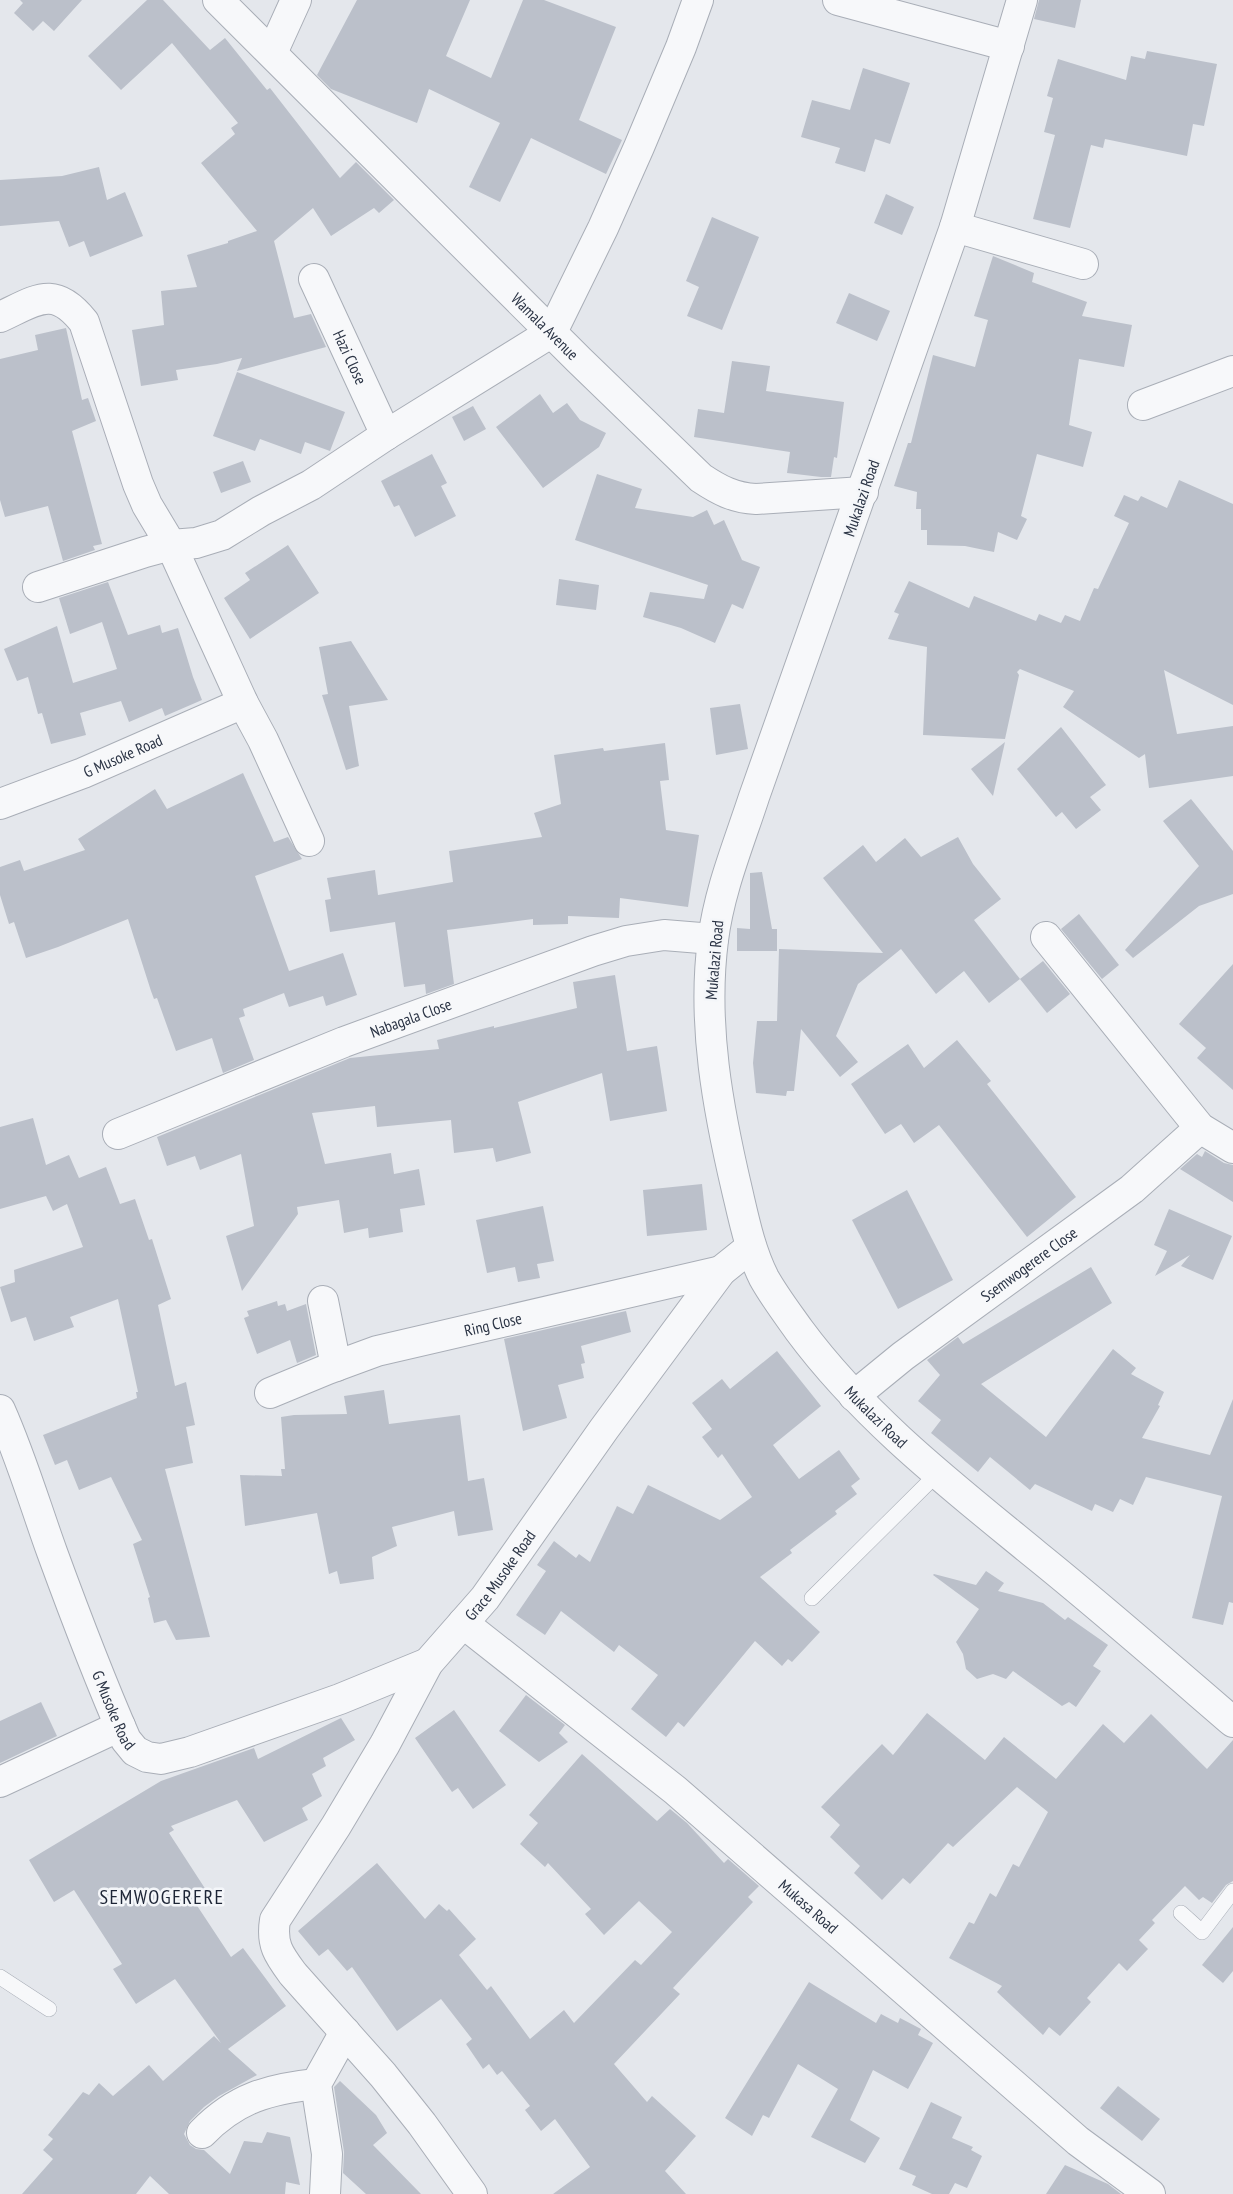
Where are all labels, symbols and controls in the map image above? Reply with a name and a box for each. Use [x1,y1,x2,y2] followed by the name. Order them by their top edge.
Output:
[507,288,583,364] street label: Wamala Avenue
[329,327,371,387] street label: Hazi Close
[839,457,883,539] street label: Mukalazi Road
[80,730,165,782] street label: G Musoke Road
[701,919,727,1001] street label: Mukalazi Road
[367,994,454,1042] street label: Nabagala Close
[977,1222,1081,1306] street label: Ssemwogerere Close
[462,1308,524,1340] street label: Ring Close
[841,1382,912,1452] street label: Mukalazi Road
[460,1526,540,1624] street label: Grace Musoke Road
[88,1668,140,1754] street label: G Musoke Road
[775,1875,842,1938] street label: Mukasa Road
[99,1884,225,1910] district label: SEMWOGERERE

